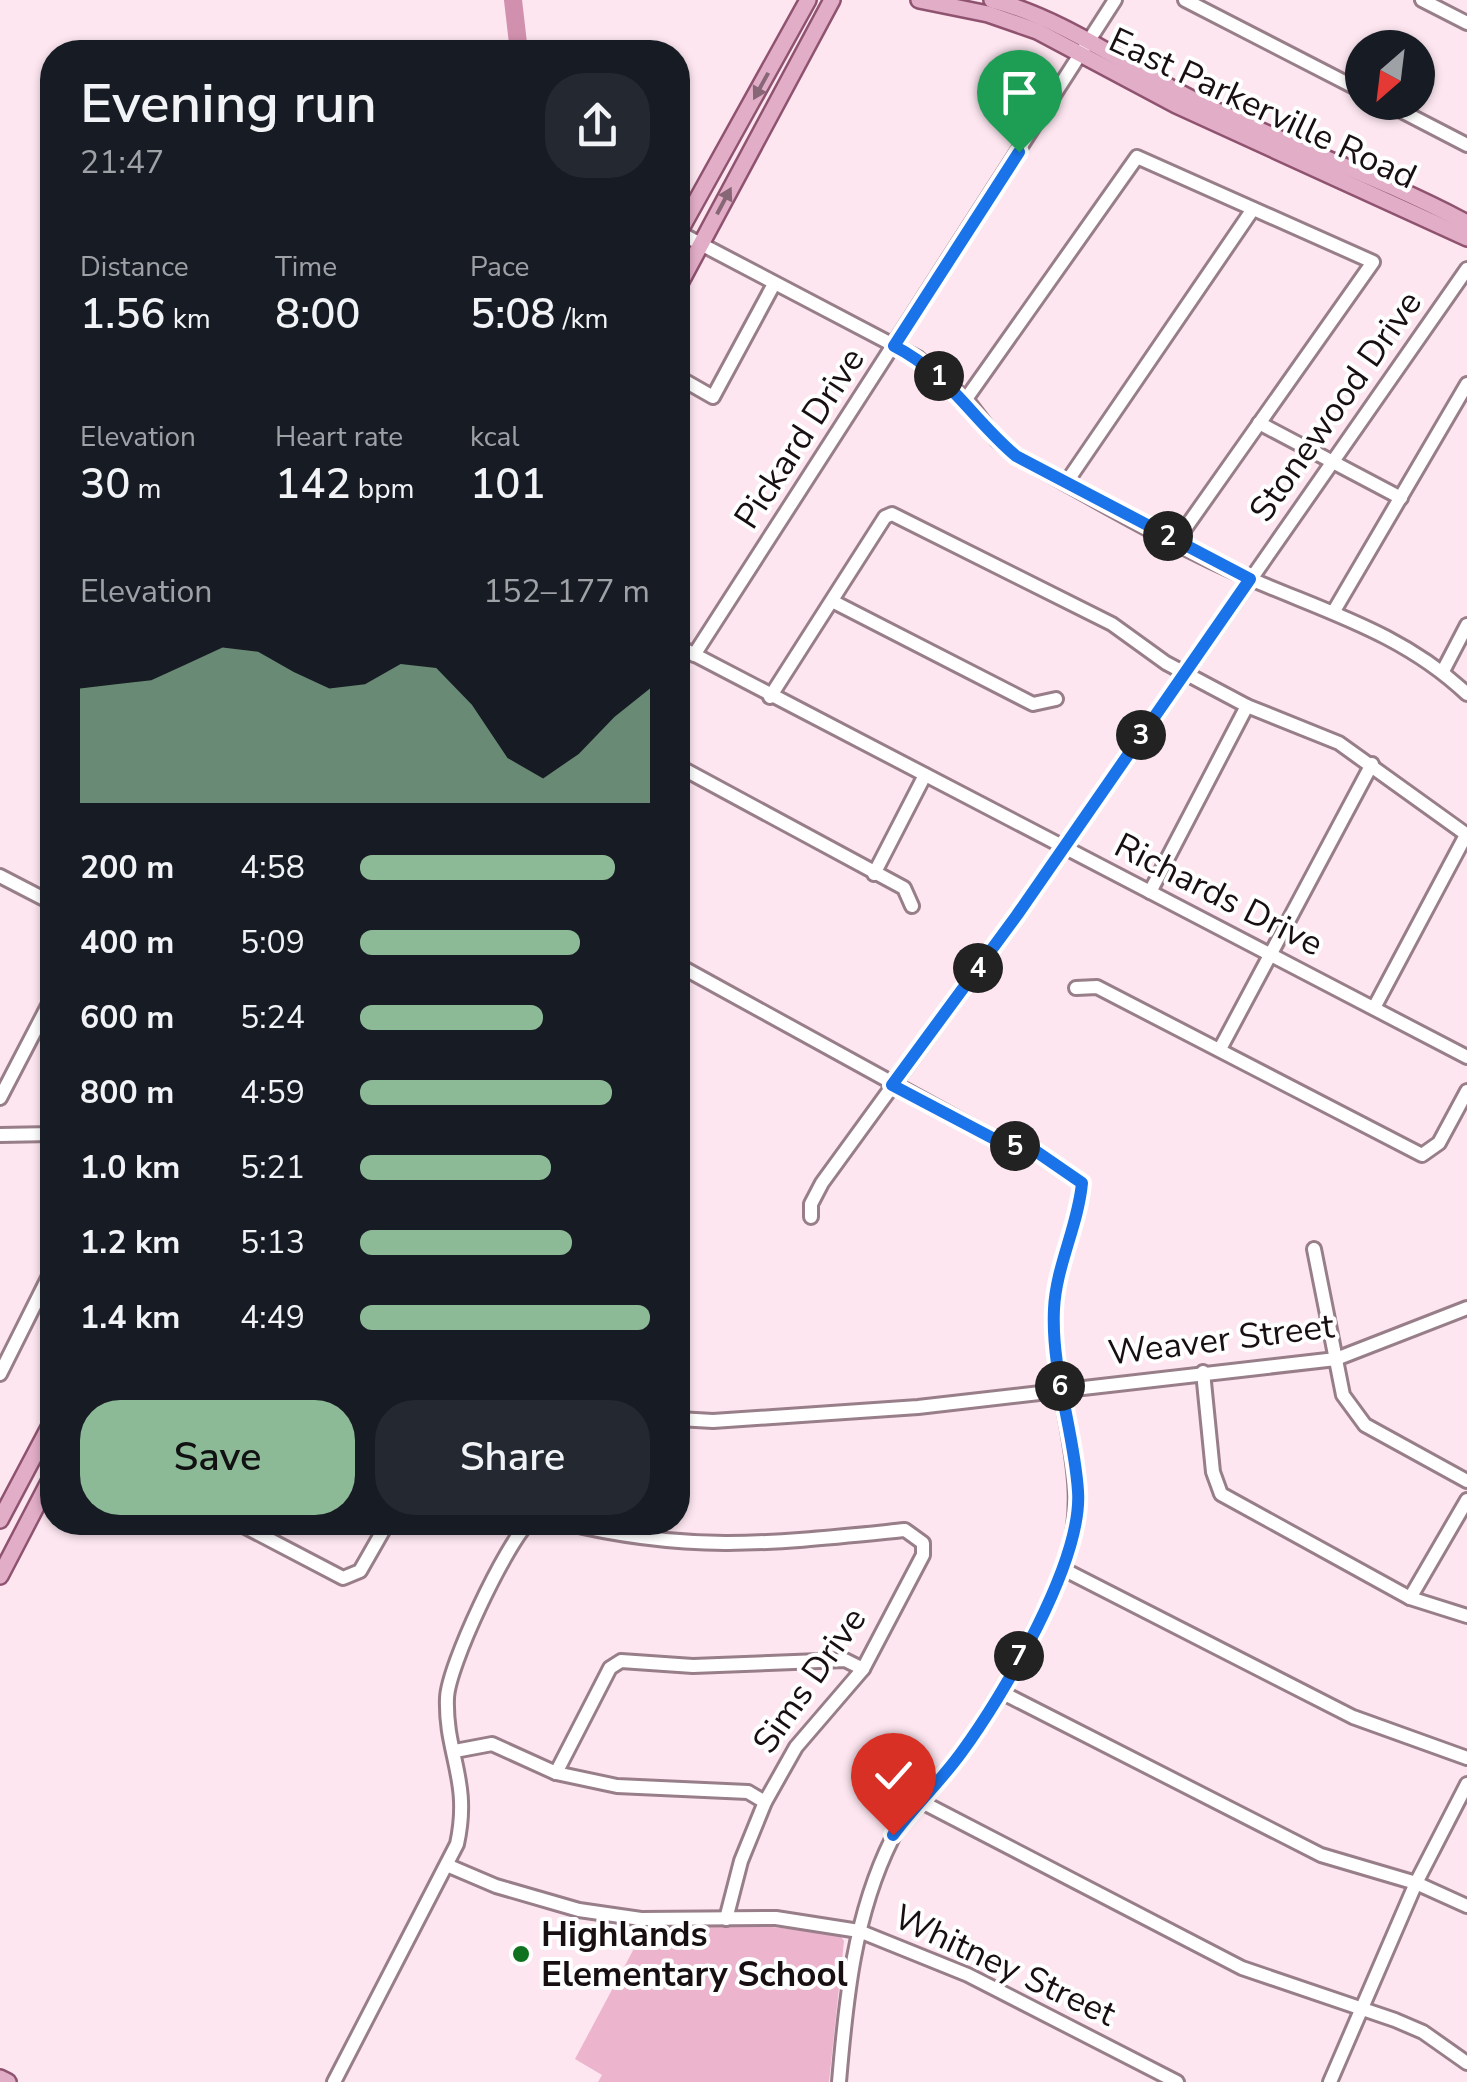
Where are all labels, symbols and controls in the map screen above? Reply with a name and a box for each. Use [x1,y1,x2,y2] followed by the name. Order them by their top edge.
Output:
[1102,17,1424,200] street label: East Parkerville Road
[1345,30,1435,120] north arrow
[1345,30,1435,120] map controls
[977,50,1062,153] pin
[992,65,1047,120] icon: arrive
[80,66,377,141] text: Evening run
[753,72,771,100] one-way arrow
[545,73,650,178] button: share
[80,141,164,184] text: 21:47
[714,187,732,215] one-way arrow
[80,248,189,286] text: Distance
[275,248,337,286] text: Time
[470,248,529,286] text: Pace
[1238,281,1433,531] street label: Stonewood Drive
[80,286,166,343] text: 1.56
[275,286,361,343] text: 8:00
[470,286,556,343] text: 5:08
[166,300,211,338] text: km
[556,300,609,338] text: /km
[723,339,876,538] street label: Pickard Drive
[914,351,964,401] pin: 1
[931,357,947,395] text: 1
[80,418,196,456] text: Elevation
[275,418,403,456] text: Heart rate
[470,418,520,456] text: kcal
[80,456,130,513] text: 30
[275,456,351,513] text: 142
[470,456,546,513] text: 101
[130,470,162,508] text: m
[351,470,414,508] text: bpm
[1143,511,1193,561] pin: 2
[1160,517,1176,555] text: 2
[80,570,213,613] text: Elevation
[483,570,650,613] text: 152–177 m
[1116,710,1166,760] pin: 3
[1133,716,1149,754] text: 3
[1107,822,1331,967] street label: Richards Drive
[80,846,174,889] text: 200 m
[240,846,305,889] text: 4:58
[80,921,174,964] text: 400 m
[240,921,305,964] text: 5:09
[953,943,1003,993] pin: 4
[970,949,986,987] text: 4
[80,996,174,1039] text: 600 m
[240,996,305,1039] text: 5:24
[80,1071,174,1114] text: 800 m
[240,1071,305,1114] text: 4:59
[990,1121,1040,1171] pin: 5
[1007,1127,1023,1165] text: 5
[80,1146,180,1189] text: 1.0 km
[240,1146,305,1189] text: 5:21
[80,1221,180,1264] text: 1.2 km
[240,1221,305,1264] text: 5:13
[80,1296,180,1339] text: 1.4 km
[240,1296,305,1339] text: 4:49
[1106,1302,1337,1377] street label: Weaver Street
[1035,1361,1085,1411] pin: 6
[1052,1367,1068,1405] text: 6
[80,1400,355,1515] button: Save
[375,1400,650,1515] button: Share
[742,1598,877,1763] street label: Sims Drive
[994,1631,1044,1681] pin: 7
[1011,1637,1027,1675] text: 7
[851,1733,936,1836] pin
[866,1748,921,1803] icon: check
[886,1894,1124,2038] street label: Whitney Street
[541,1911,848,1998] place label: Highlands Elementary School
[510,1943,532,1965] marker: Highlands Elementary School

